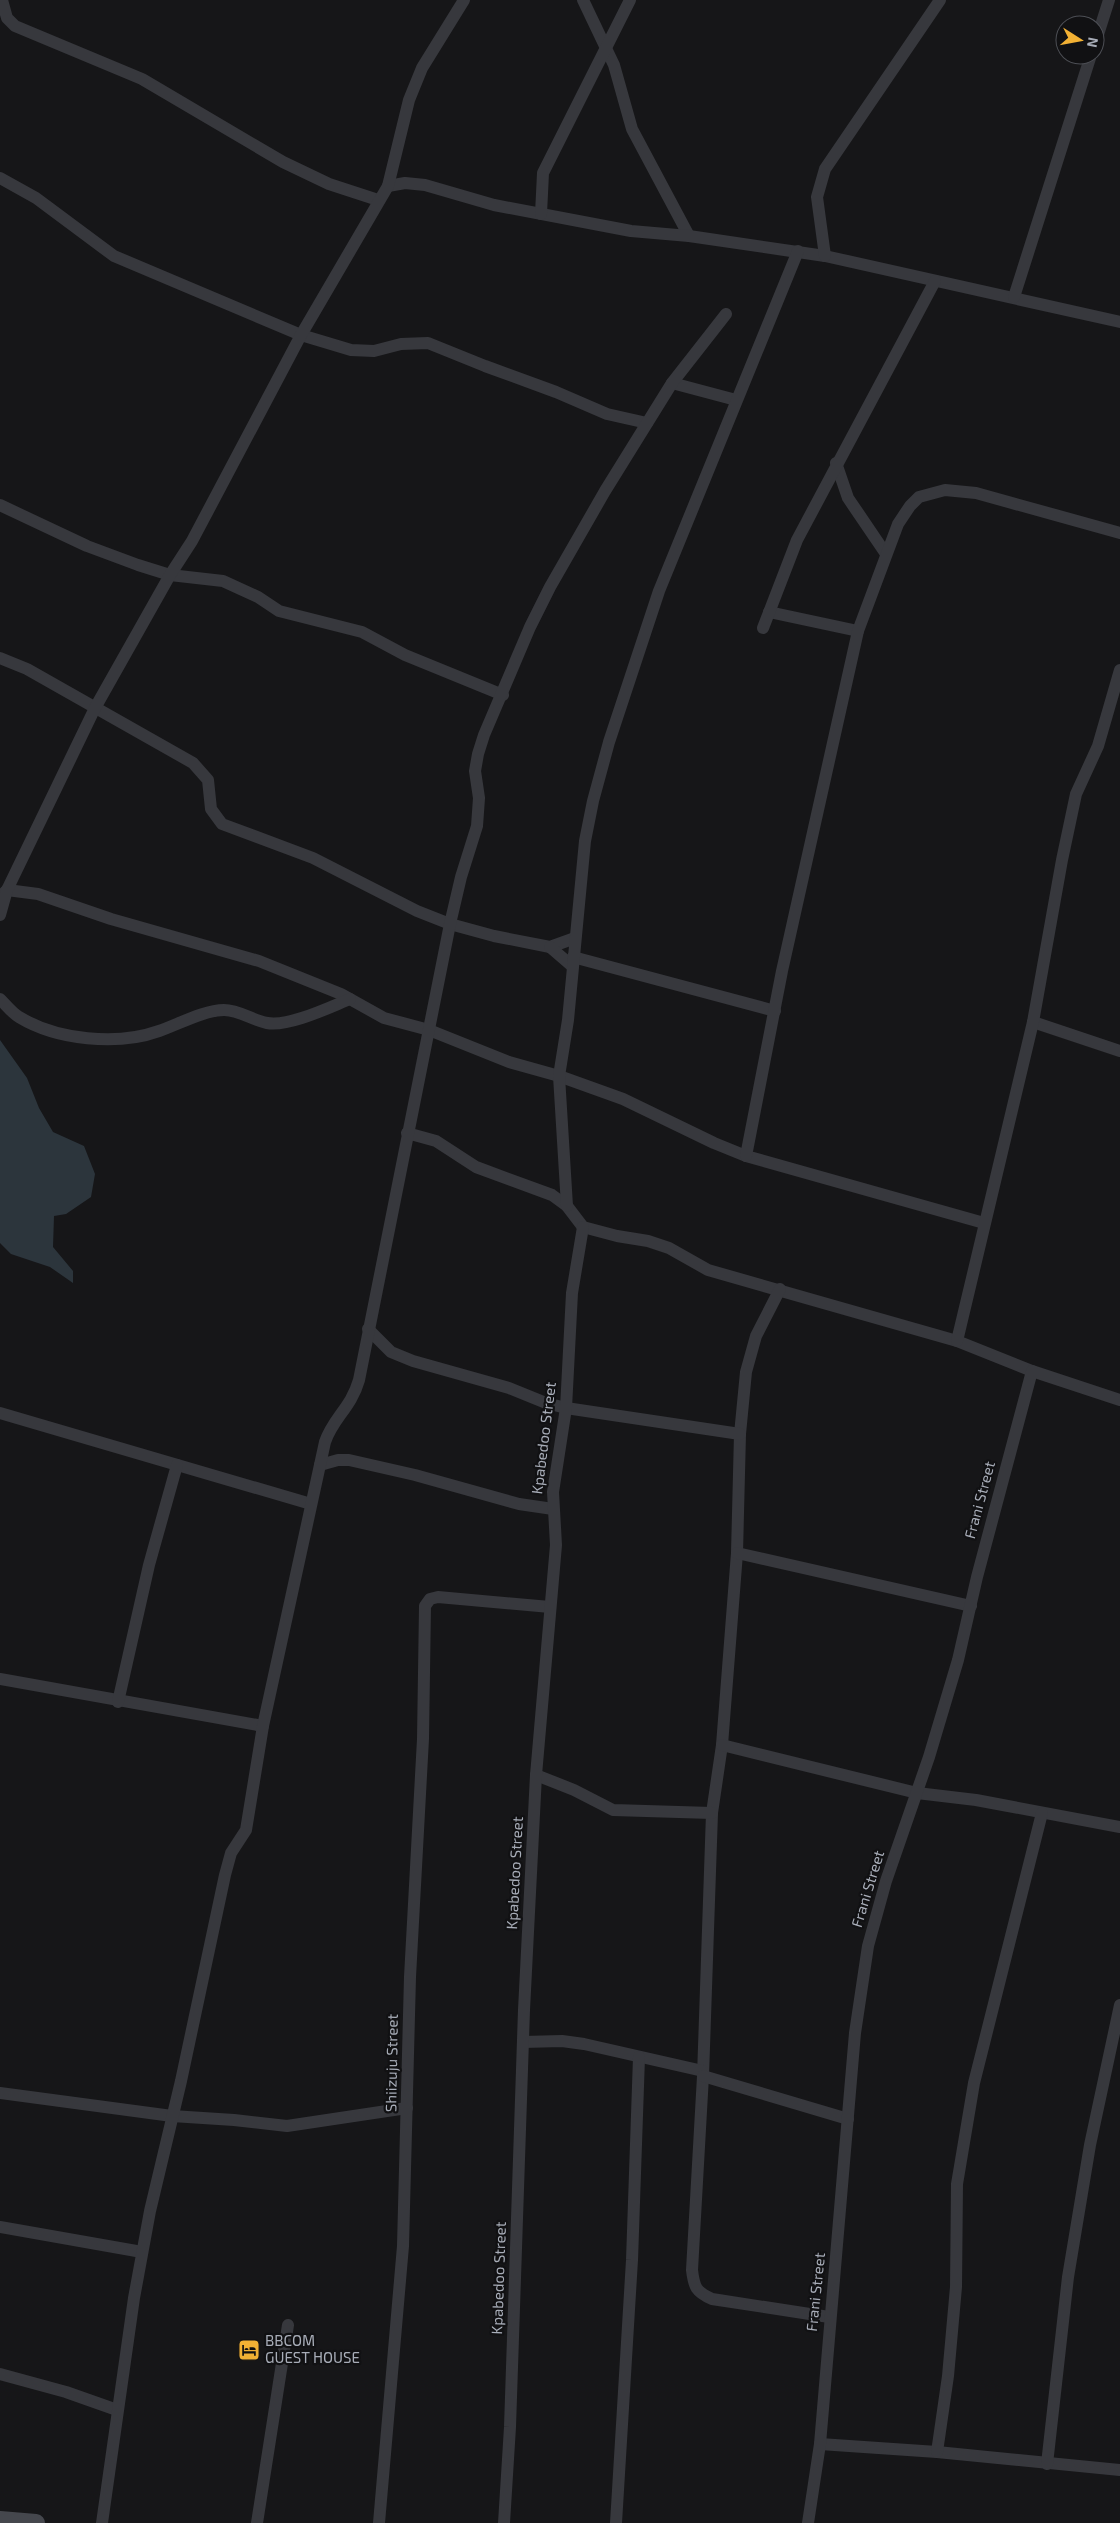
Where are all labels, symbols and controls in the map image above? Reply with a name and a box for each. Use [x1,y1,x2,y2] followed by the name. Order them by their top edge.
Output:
[1055,15,1105,65] north arrow
[1084,36,1103,49] text: N
[527,1380,559,1495] street label: Kpabedoo Street
[960,1459,998,1540] street label: Frani Street
[502,1816,526,1930] street label: Kpabedoo Street
[847,1848,887,1929] street label: Frani Street
[381,2014,402,2112] street label: Shiizuju Street
[487,2221,509,2335] street label: Kpabedoo Street
[802,2251,828,2332] street label: Frani Street
[265,2331,360,2366] place label: BBCOM GUEST HOUSE
[237,2338,261,2362] hotel icon: BBCOM GUEST HOUSE

